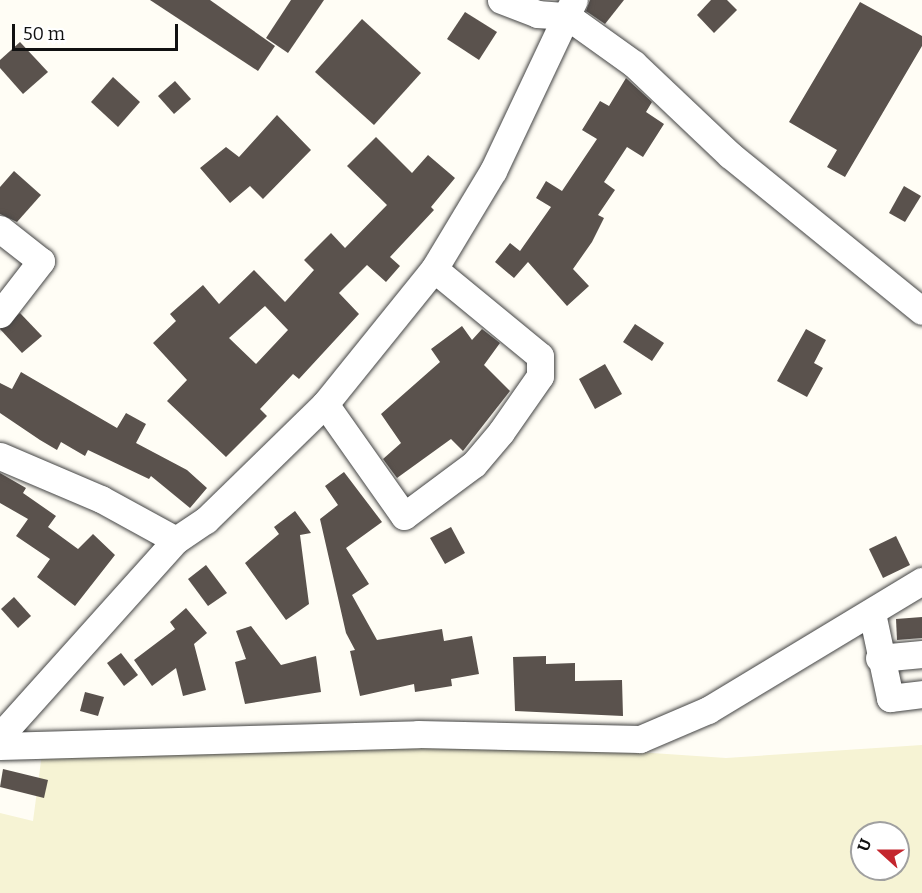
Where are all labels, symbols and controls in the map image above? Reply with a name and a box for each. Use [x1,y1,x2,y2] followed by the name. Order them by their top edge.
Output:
[15,12,182,50] scale bar
[23,23,65,45] text: 50 m
[850,821,910,881] north arrow
[854,836,876,854] text: U

